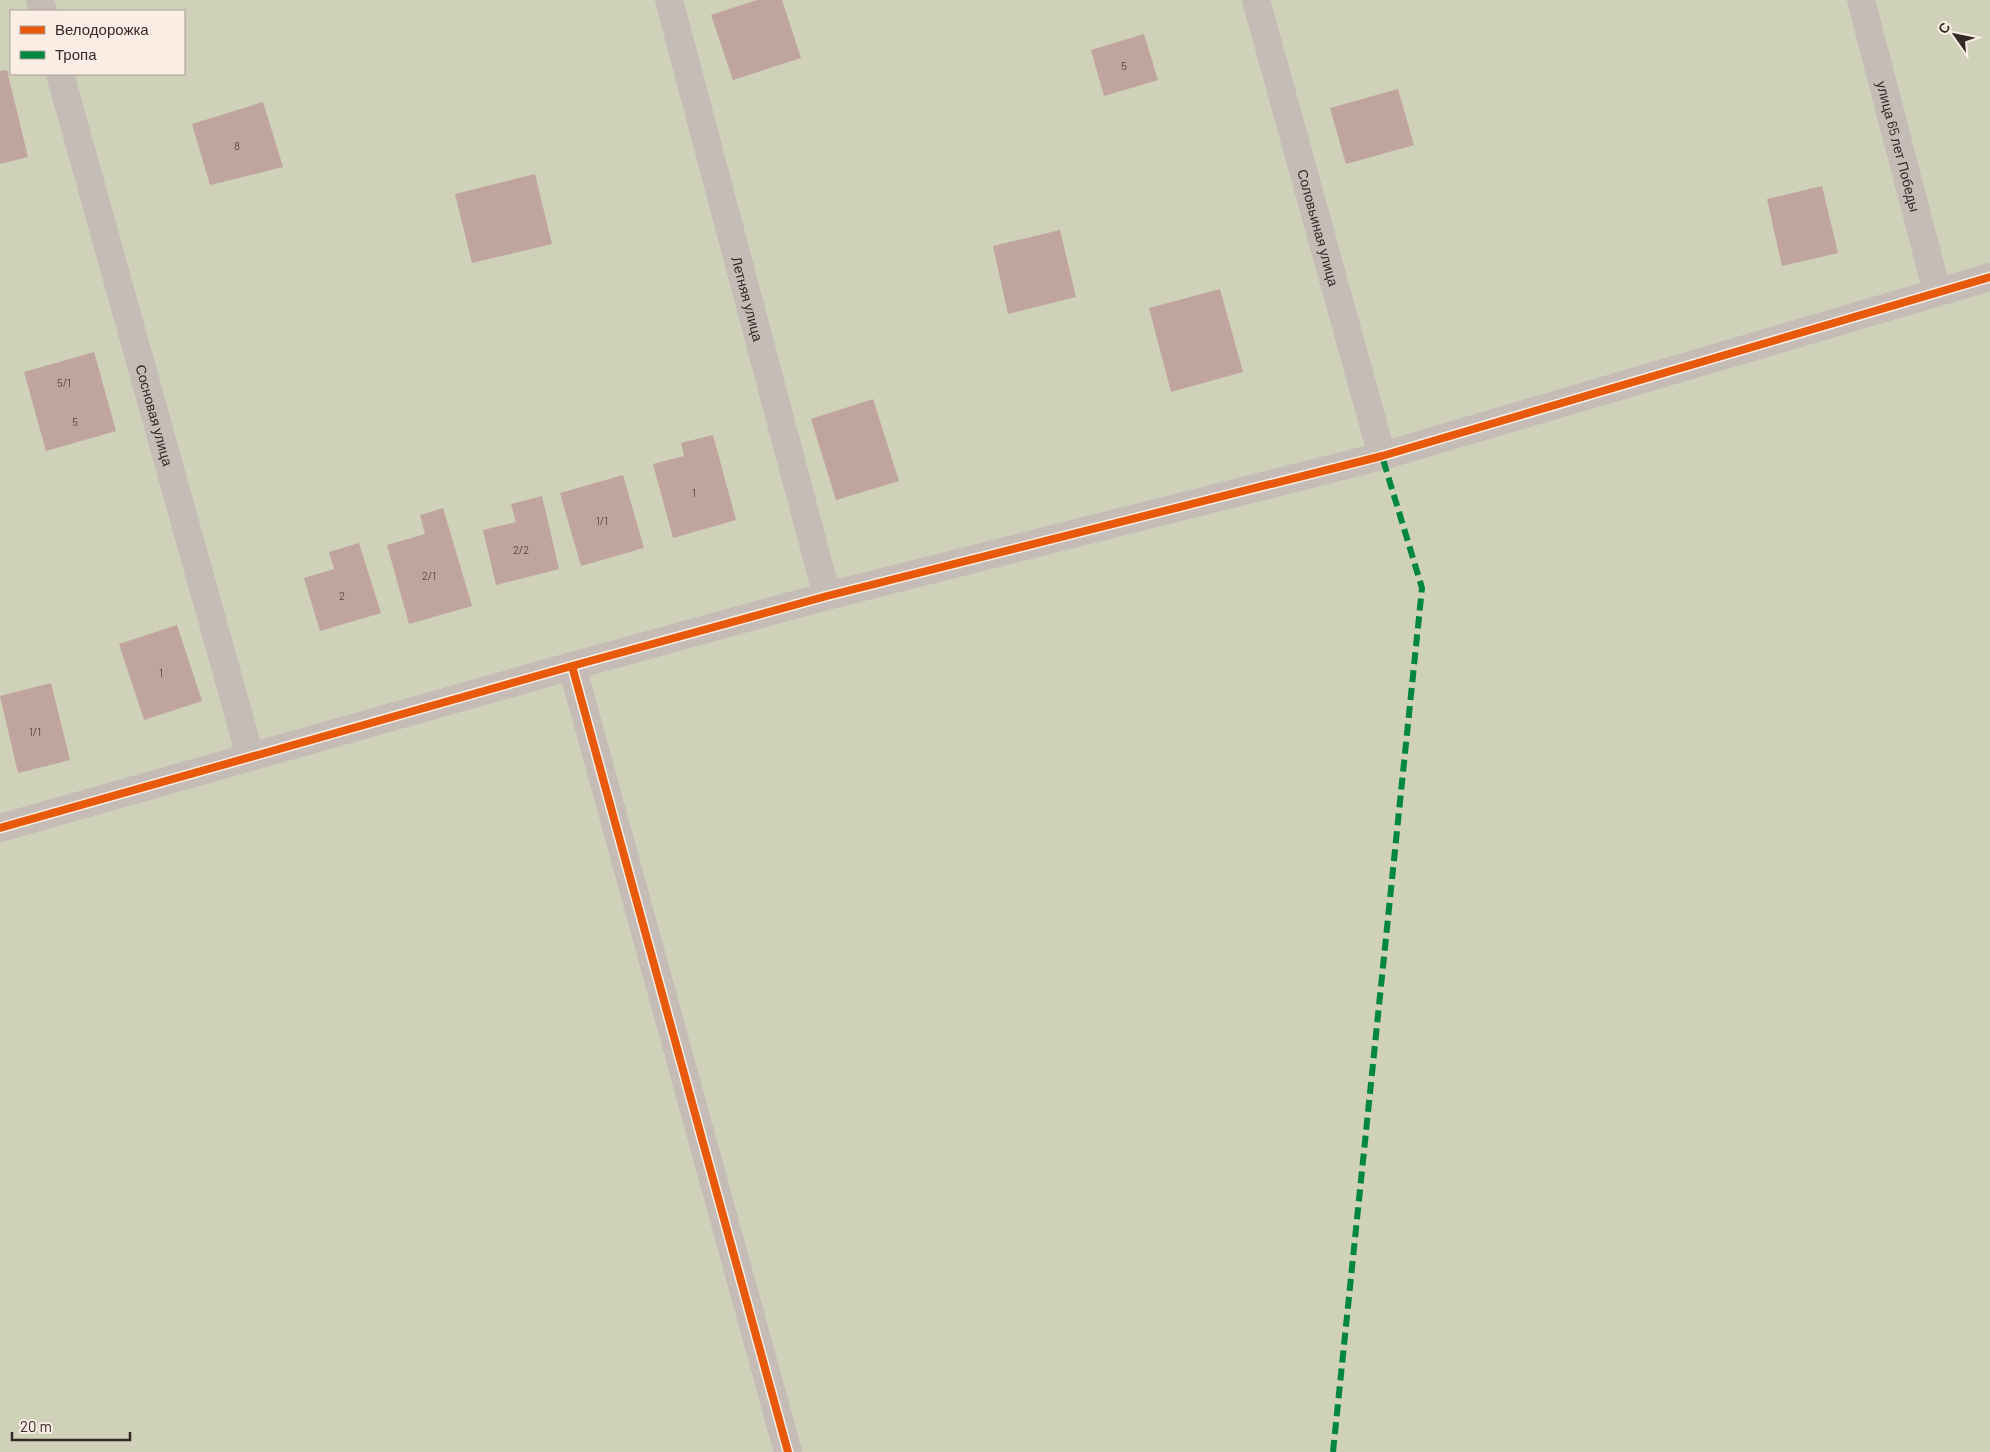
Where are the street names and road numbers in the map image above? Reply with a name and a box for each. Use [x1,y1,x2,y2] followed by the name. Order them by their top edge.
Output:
[1874,79,1924,213] street label: улица 65 лет Победы
[1295,167,1343,288] street label: Соловьиная улица
[729,254,768,343] street label: Летняя улица
[133,362,177,468] street label: Сосновая улица

